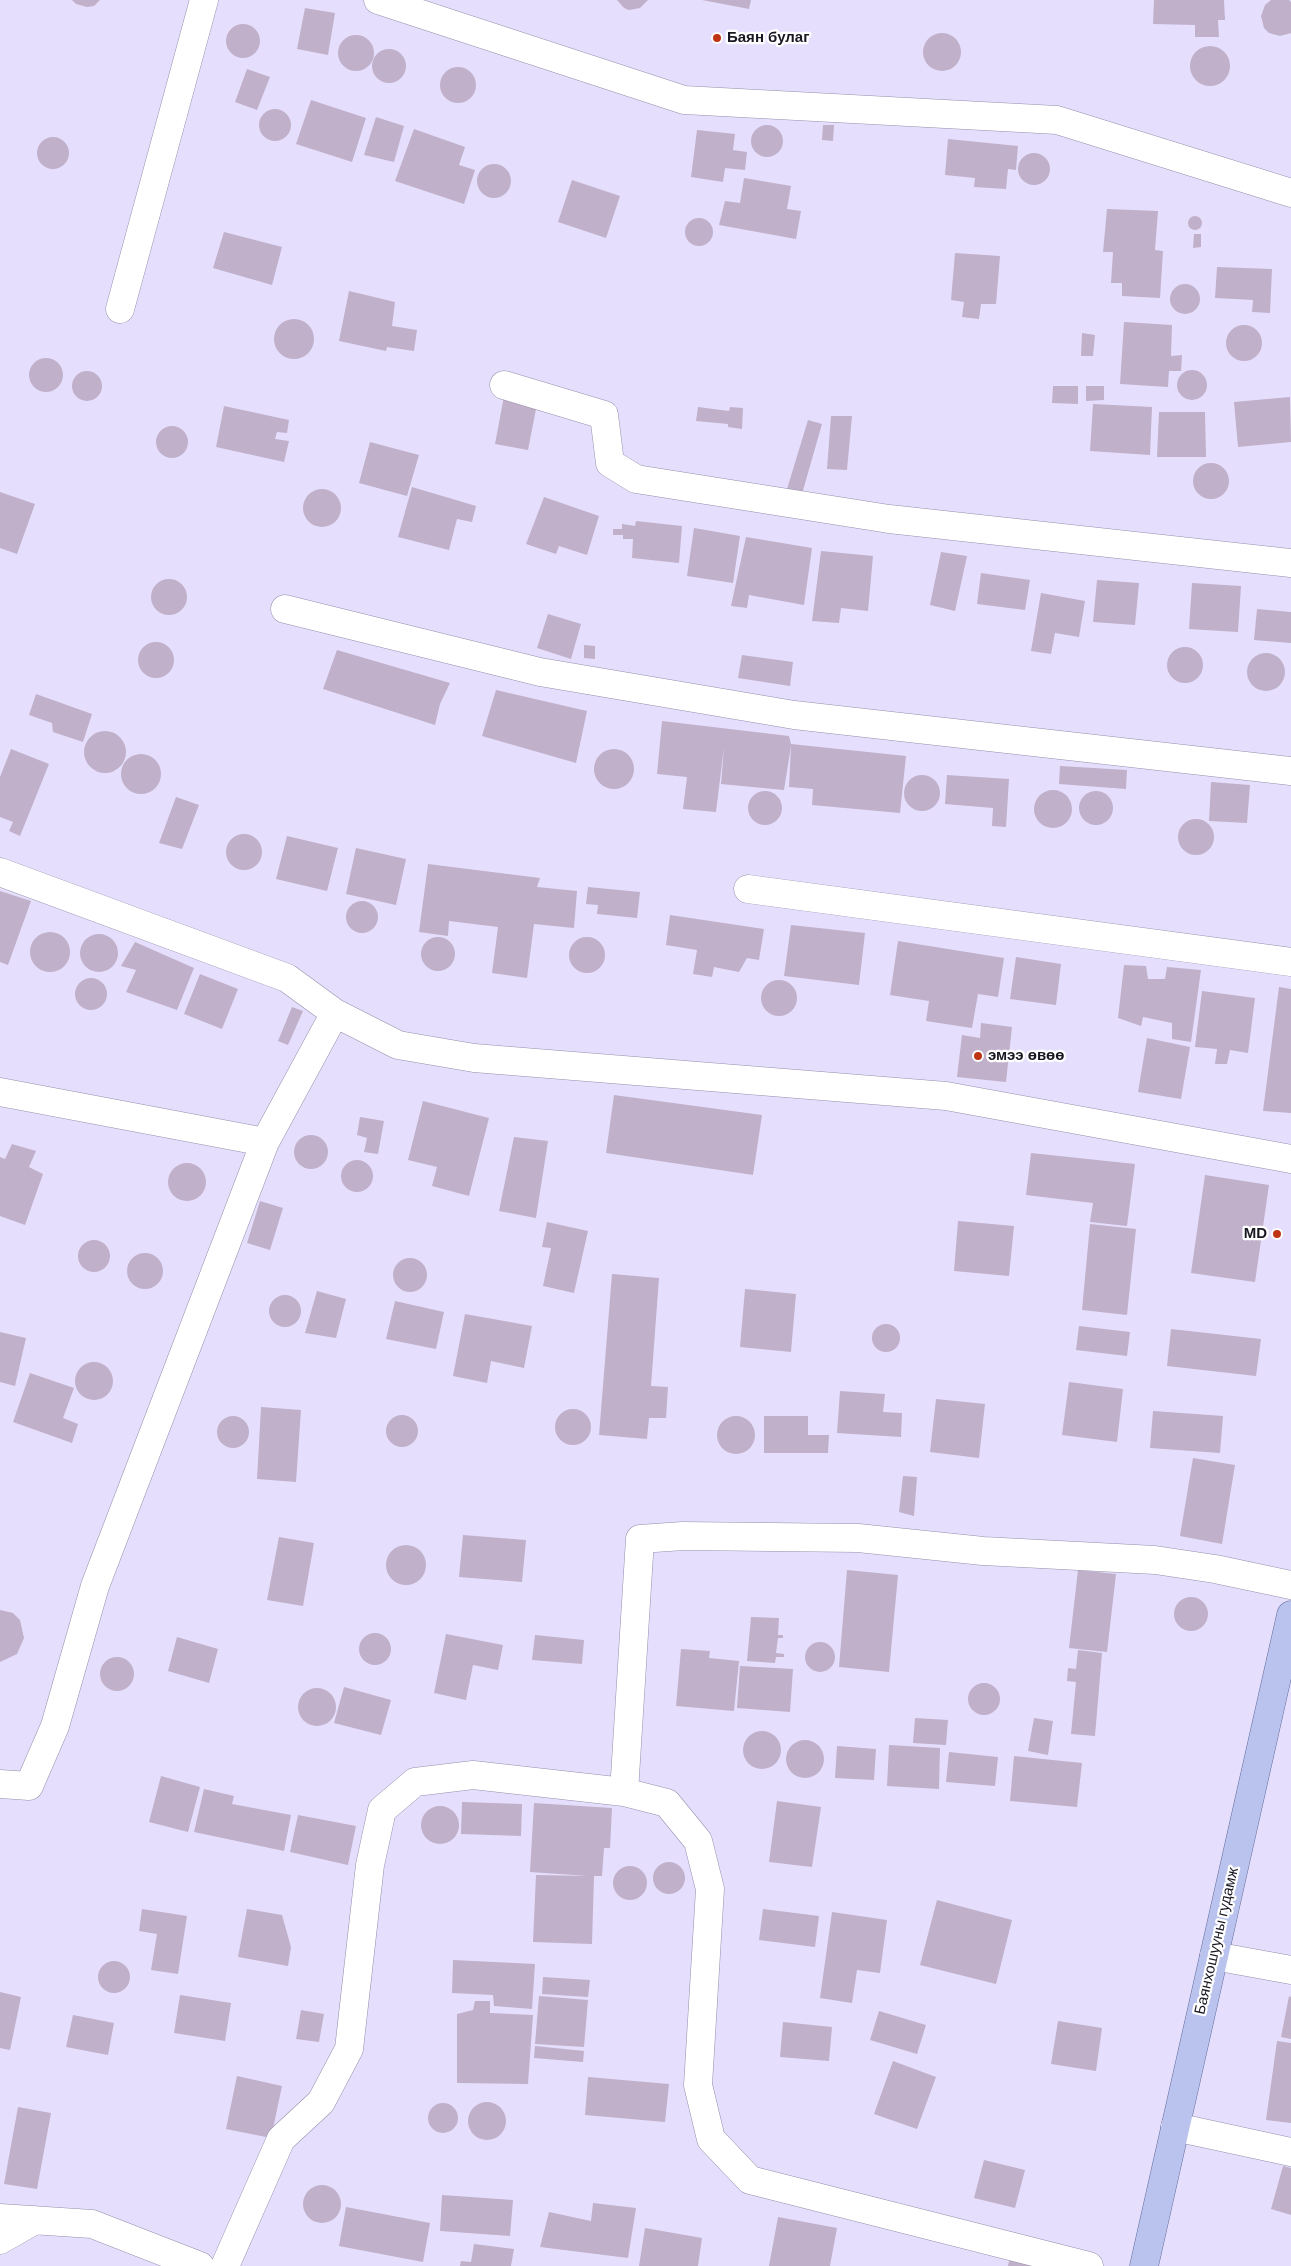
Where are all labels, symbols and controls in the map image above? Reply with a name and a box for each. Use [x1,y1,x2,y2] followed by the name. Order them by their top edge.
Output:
[727,29,809,47] place label: Баян булаг
[711,32,723,44] marker: Баян булаг
[988,1047,1064,1065] place label: эмээ өвөө
[972,1050,984,1062] marker: эмээ өвөө
[1244,1225,1267,1243] place label: MD
[1271,1228,1283,1240] marker: MD
[1191,1866,1243,2016] street label: Баянхошууны гудамж

